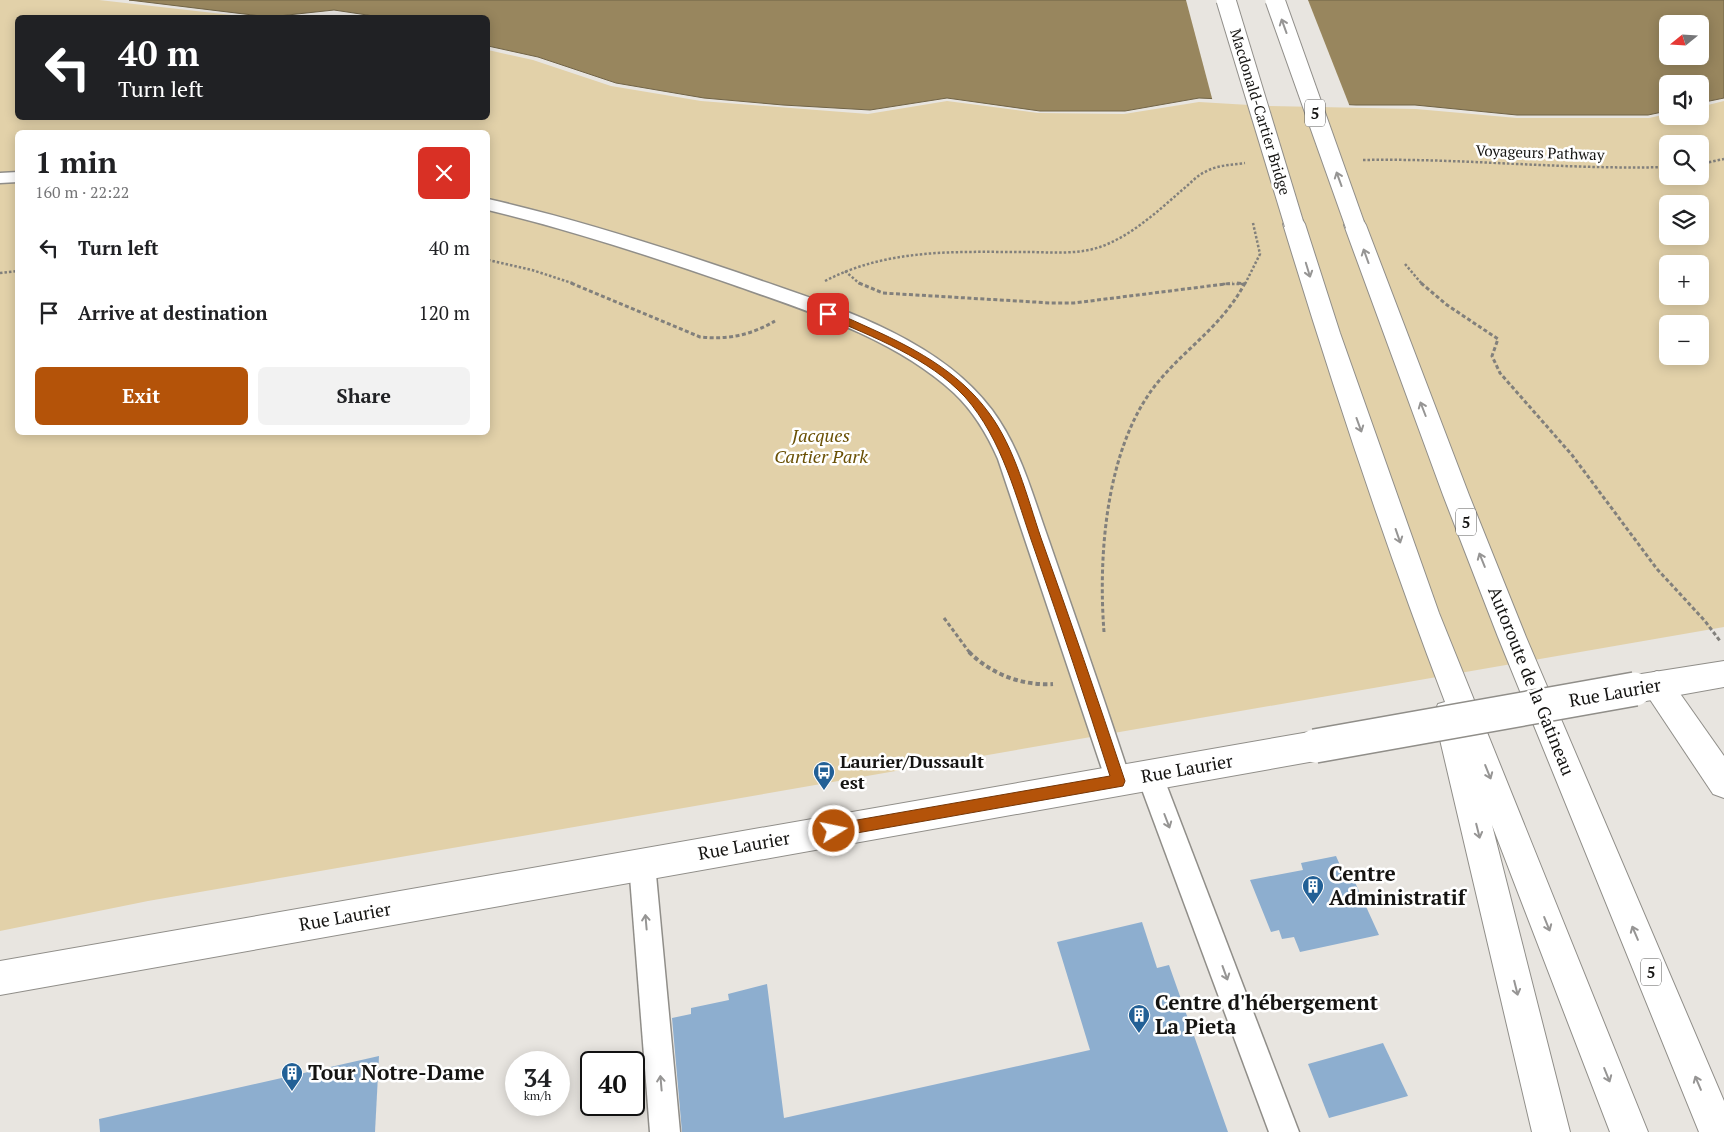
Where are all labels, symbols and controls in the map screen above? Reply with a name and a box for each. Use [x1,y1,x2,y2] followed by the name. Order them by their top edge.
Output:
[1659,15,1709,65] north arrow
[1659,15,1709,365] map controls
[1279,19,1288,35] one-way arrow
[1226,26,1296,197] street label: Macdonald-Cartier Bridge
[118,30,199,76] text: 40 m
[35,35,100,100] icon: left
[118,74,204,103] text: Turn left
[1659,75,1709,125] button: sound
[1305,100,1325,126] road number: 5
[1659,135,1709,185] button: search
[1475,140,1605,164] street label: Voyageurs Pathway
[35,142,117,182] text: 1 min
[418,147,470,199] button: close
[1334,172,1343,188] one-way arrow
[35,181,129,203] text: 160 m · 22:22
[1659,195,1709,245] button: layers
[35,234,63,262] icon: left
[78,235,159,260] text: Turn left
[429,235,470,260] text: 40 m
[1361,249,1370,265] one-way arrow
[1659,255,1709,305] button: +
[1304,262,1314,278] one-way arrow
[807,293,849,335] pin
[35,299,63,327] icon: arrive
[78,300,267,325] text: Arrive at destination
[419,300,470,325] text: 120 m
[814,300,842,328] icon: arrive
[1659,315,1709,365] button: −
[35,367,248,425] button: Exit
[258,367,470,425] button: Share
[1418,402,1427,417] one-way arrow
[1355,416,1364,432] one-way arrow
[774,423,868,468] park label: Jacques Cartier Park
[1456,508,1476,536] road number: 5
[1394,528,1403,543] one-way arrow
[1476,553,1486,568] one-way arrow
[1483,583,1581,779] street label: Autoroute de la Gatineau
[1567,672,1663,712] street label: Rue Laurier
[1139,748,1235,788] street label: Rue Laurier
[840,749,984,794] place label: Laurier/Dussault est
[812,760,836,791] bus stop icon: Laurier/Dussault est
[1484,765,1493,780] one-way arrow
[807,804,859,856] position arrow
[1163,813,1172,828] one-way arrow
[1474,822,1483,838] one-way arrow
[696,825,792,865] street label: Rue Laurier
[1329,859,1468,911] place label: Centre Administratif
[1301,874,1325,905] building icon: Centre Administratif
[297,896,393,936] street label: Rue Laurier
[641,914,650,930] one-way arrow
[1543,916,1552,931] one-way arrow
[1630,926,1640,941] one-way arrow
[1641,959,1661,986] road number: 5
[1221,965,1230,980] one-way arrow
[1512,980,1521,996] one-way arrow
[1155,988,1379,1040] place label: Centre d'hébergement La Pieta
[1127,1003,1151,1034] building icon: Centre d'hébergement La Pieta
[580,1051,645,1116] speed limit sign: 40
[308,1058,485,1086] place label: Tour Notre-Dame
[280,1061,304,1092] building icon: Tour Notre-Dame
[523,1061,552,1094] text: 34
[1603,1067,1612,1082] one-way arrow
[1692,1075,1701,1090] one-way arrow
[656,1076,665,1092] one-way arrow
[524,1088,551,1103] text: km/h

